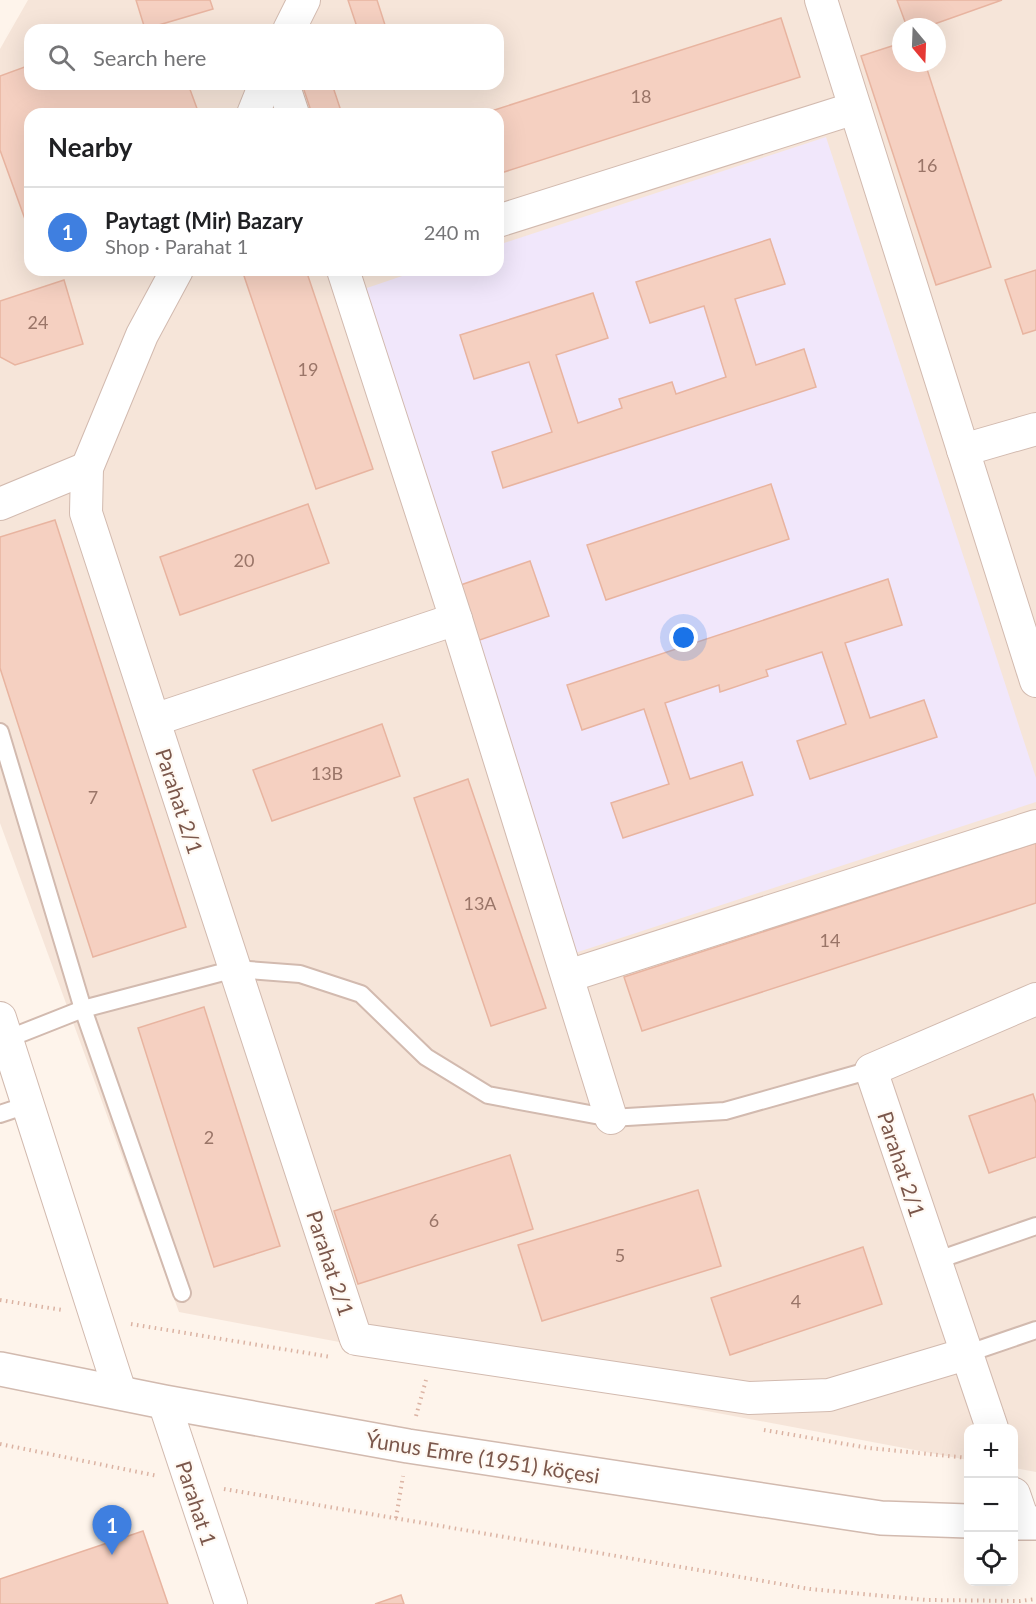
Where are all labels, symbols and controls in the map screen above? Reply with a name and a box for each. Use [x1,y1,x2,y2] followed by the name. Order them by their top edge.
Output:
[892,18,946,72] north arrow
[24,24,504,90] search box
[45,41,78,74] icon: search
[93,44,206,71] text: Search here
[631,85,651,107] house number: 18
[48,131,133,163] text: Nearby
[917,154,937,176] house number: 16
[105,207,303,234] text: Paytagt (Mir) Bazary
[62,220,73,244] text: 1
[424,220,480,244] text: 240 m
[105,234,248,258] text: Shop · Parahat 1
[28,311,48,333] house number: 24
[298,358,318,380] house number: 19
[234,549,254,571] house number: 20
[669,623,698,652] your location
[151,745,209,857] street label: Parahat 2/1
[311,762,343,784] house number: 13B
[88,786,98,808] house number: 7
[463,892,497,914] house number: 13A
[820,929,840,951] house number: 14
[873,1108,931,1220] street label: Parahat 2/1
[204,1126,214,1148] house number: 2
[302,1207,360,1319] street label: Parahat 2/1
[429,1209,439,1231] house number: 6
[615,1244,625,1266] house number: 5
[791,1290,801,1312] house number: 4
[964,1424,1018,1586] map controls
[964,1424,1018,1478] button: +
[364,1426,602,1488] street label: Ýunus Emre (1951) köçesi
[172,1457,222,1549] street label: Parahat 1
[964,1478,1018,1532] button: −
[92,1506,132,1555] pin: 1
[964,1532,1018,1586] button: locate

